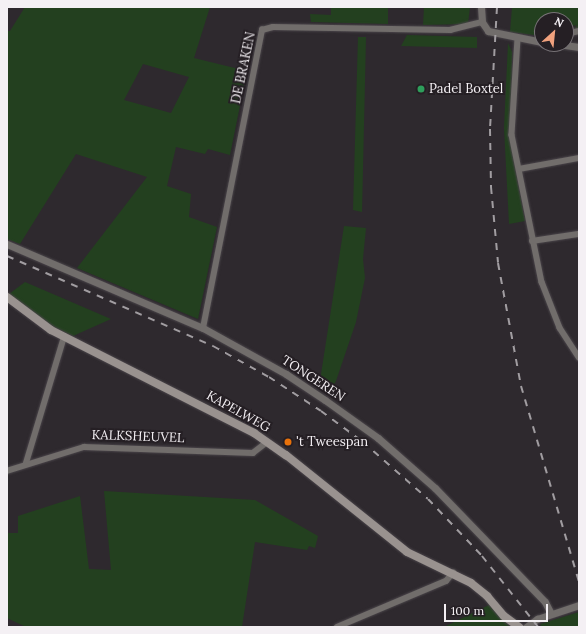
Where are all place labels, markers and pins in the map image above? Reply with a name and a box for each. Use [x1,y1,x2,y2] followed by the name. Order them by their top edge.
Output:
[429,81,503,97] place label: Padel Boxtel
[416,84,426,94] marker: Padel Boxtel
[296,434,368,450] place label: 't Tweespan
[283,437,293,447] marker: 't Tweespan

